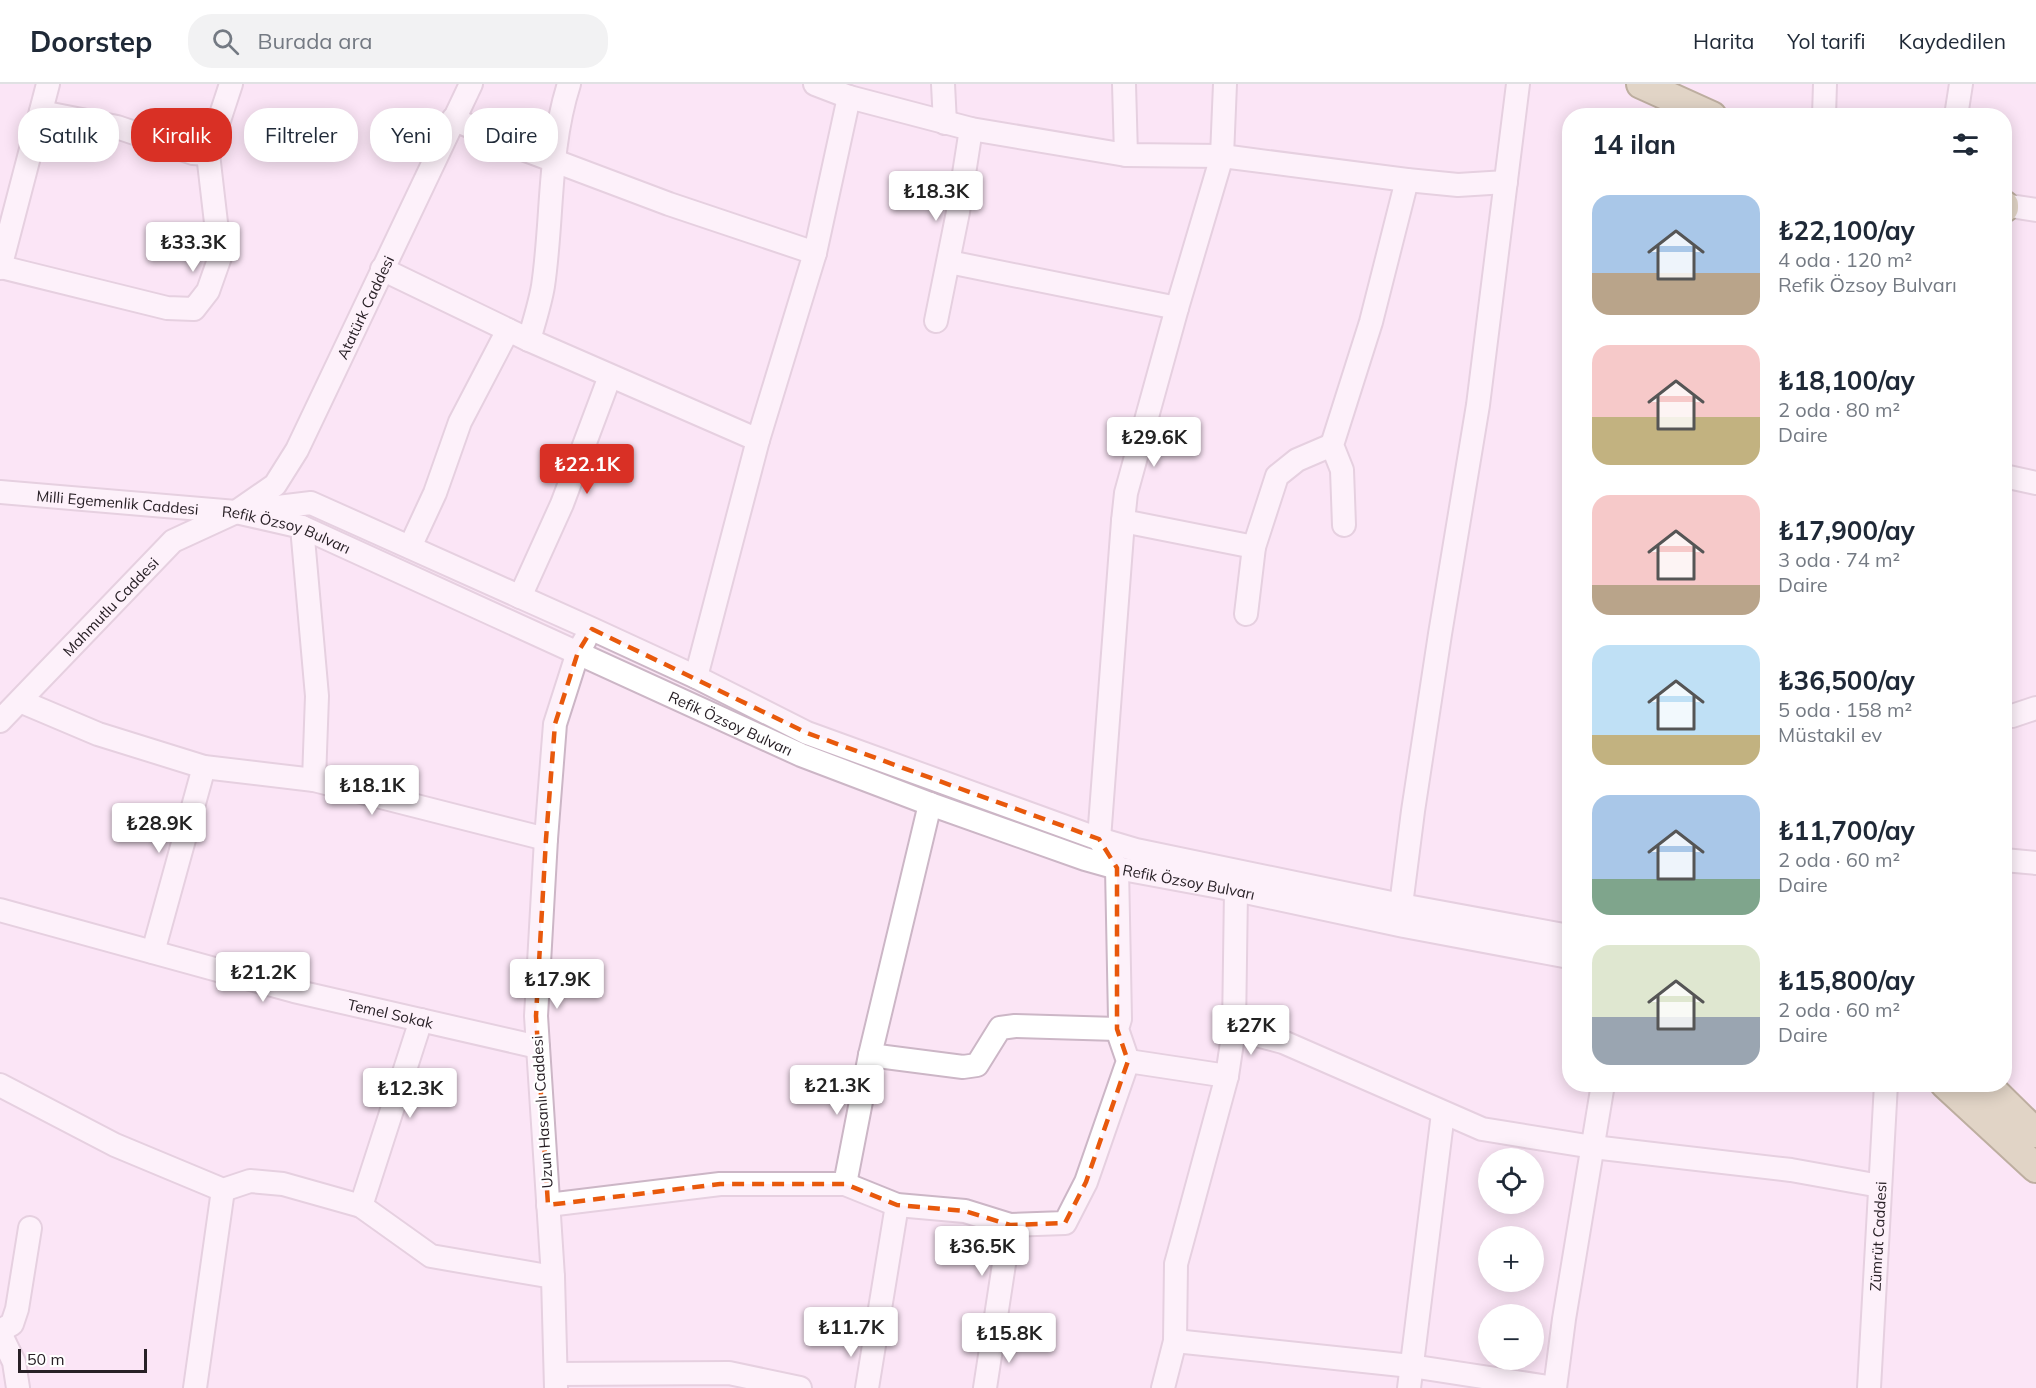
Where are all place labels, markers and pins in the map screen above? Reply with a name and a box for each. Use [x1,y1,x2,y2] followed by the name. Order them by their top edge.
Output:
[887,171,985,222] pin: ₺18.3K
[144,222,242,273] pin: ₺33.3K
[1105,417,1203,468] pin: ₺29.6K
[538,444,636,495] pin: ₺22.1K
[323,765,421,816] pin: ₺18.1K
[110,803,208,854] pin: ₺28.9K
[214,952,312,1003] pin: ₺21.2K
[508,959,606,1010] pin: ₺17.9K
[1215,1005,1287,1056] pin: ₺27K
[788,1065,886,1116] pin: ₺21.3K
[361,1068,459,1119] pin: ₺12.3K
[933,1226,1031,1277] pin: ₺36.5K
[802,1307,900,1358] pin: ₺11.7K
[960,1313,1058,1364] pin: ₺15.8K

